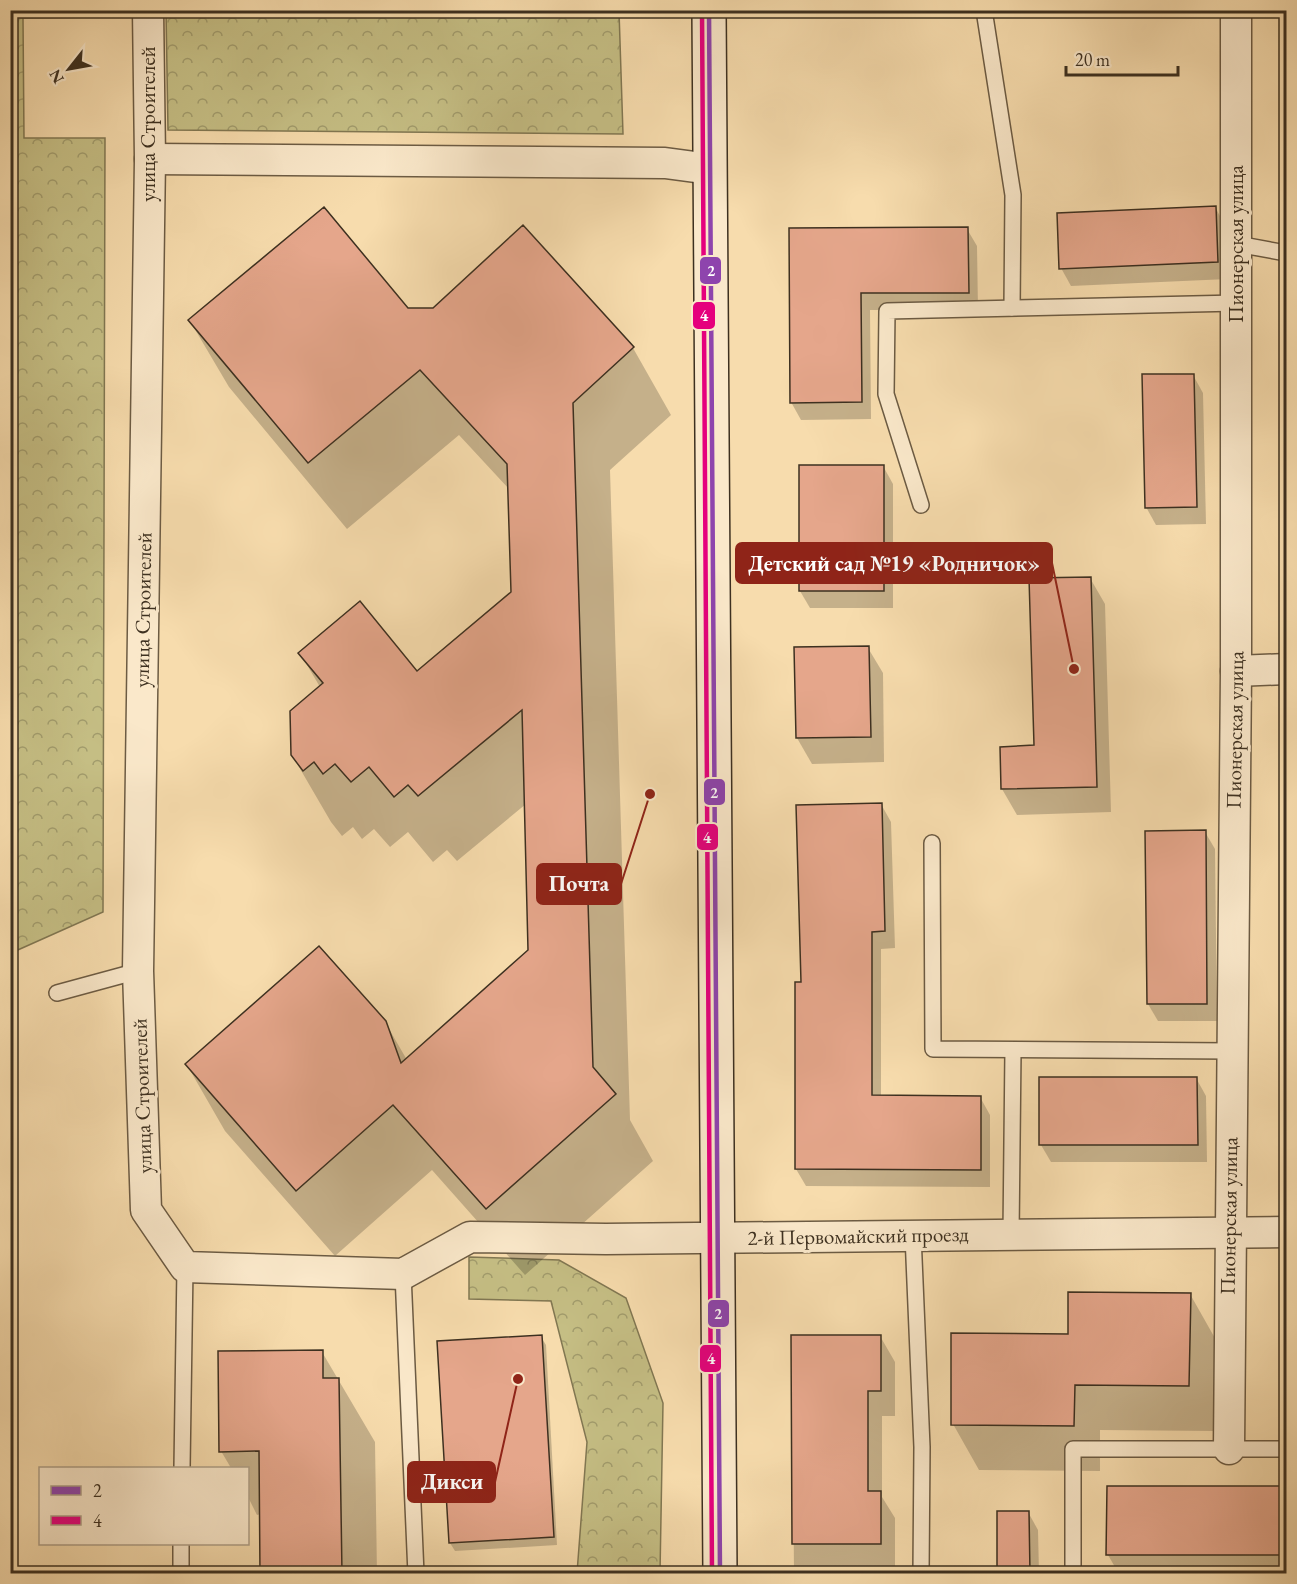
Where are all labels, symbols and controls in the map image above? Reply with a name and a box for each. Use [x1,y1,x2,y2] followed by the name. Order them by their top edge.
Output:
[39,39,99,99] north arrow
[1066,39,1178,77] scale bar
[134,46,161,202] street label: улица Строителей
[1075,48,1110,71] text: 20 m
[44,65,69,87] text: N
[1222,164,1249,323] street label: Пионерская улица
[699,256,722,285] line badge: 2
[707,260,716,281] text: 2
[692,301,716,330] line badge: 4
[700,305,709,326] text: 4
[128,532,157,688] street label: улица Строителей
[736,543,1052,583] callout: Детский сад №19 «Родничок»
[748,549,1040,578] text: Детский сад №19 «Родничок»
[1220,650,1249,809] street label: Пионерская улица
[703,778,726,806] line badge: 2
[710,782,719,803] text: 2
[696,823,719,851] line badge: 4
[703,827,712,848] text: 4
[537,864,621,904] callout: Почта
[549,869,610,898] text: Почта
[125,1018,158,1174] street label: улица Строителей
[1214,1136,1243,1295] street label: Пионерская улица
[747,1220,969,1251] street label: 2-й Первомайский проезд
[707,1299,730,1328] line badge: 2
[714,1303,723,1324] text: 2
[699,1344,722,1373] line badge: 4
[707,1348,716,1369] text: 4
[408,1462,495,1502] callout: Дикси
[39,1467,249,1545] legend
[421,1467,483,1496] text: Дикси
[93,1479,102,1502] text: 2
[93,1509,102,1532] text: 4

